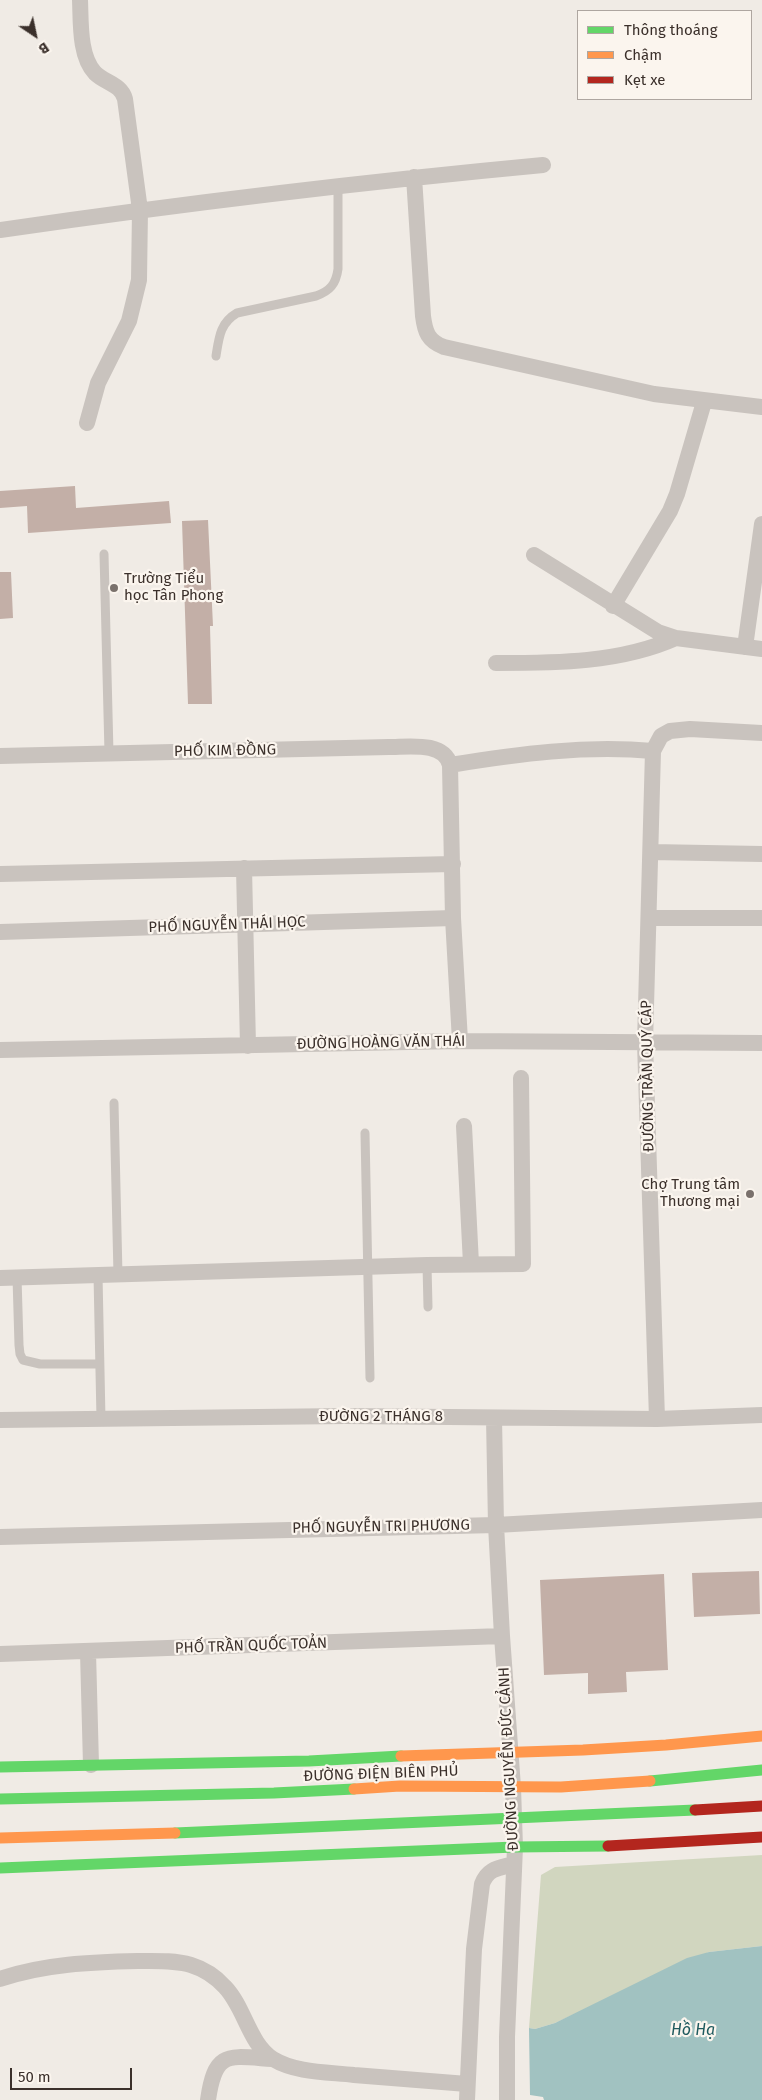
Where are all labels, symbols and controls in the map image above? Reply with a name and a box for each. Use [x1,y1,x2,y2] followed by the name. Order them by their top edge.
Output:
[10,10,60,60] north arrow
[577,10,752,100] legend
[624,21,717,39] text: Thông thoáng
[35,38,52,57] text: B
[624,46,662,64] text: Chậm
[624,71,666,89] text: Kẹt xe
[124,570,223,605] place label: Trường Tiểu học Tân Phong
[108,582,120,594] marker: Trường Tiểu học Tân Phong
[174,741,276,761] street label: PHỐ KIM ĐỒNG
[148,913,306,937] street label: PHỐ NGUYỄN THÁI HỌC
[638,1000,658,1152] street label: ĐƯỜNG TRẦN QUÝ CÁP
[296,1033,466,1053] street label: ĐƯỜNG HOÀNG VĂN THÁI
[641,1176,740,1211] place label: Chợ Trung tâm Thương mại
[744,1188,756,1200] marker: Chợ Trung tâm Thương mại
[319,1408,443,1426] street label: ĐƯỜNG 2 THÁNG 8
[292,1516,470,1538] street label: PHỐ NGUYỄN TRI PHƯƠNG
[175,1634,327,1658] street label: PHỐ TRẦN QUỐC TOẢN
[495,1667,523,1851] street label: ĐƯỜNG NGUYỄN ĐỨC CẢNH
[303,1762,459,1786] street label: ĐƯỜNG ĐIỆN BIÊN PHỦ
[671,2021,715,2041] water label: Hồ Hạ
[12,2058,135,2090] scale bar
[18,2068,51,2086] text: 50 m

